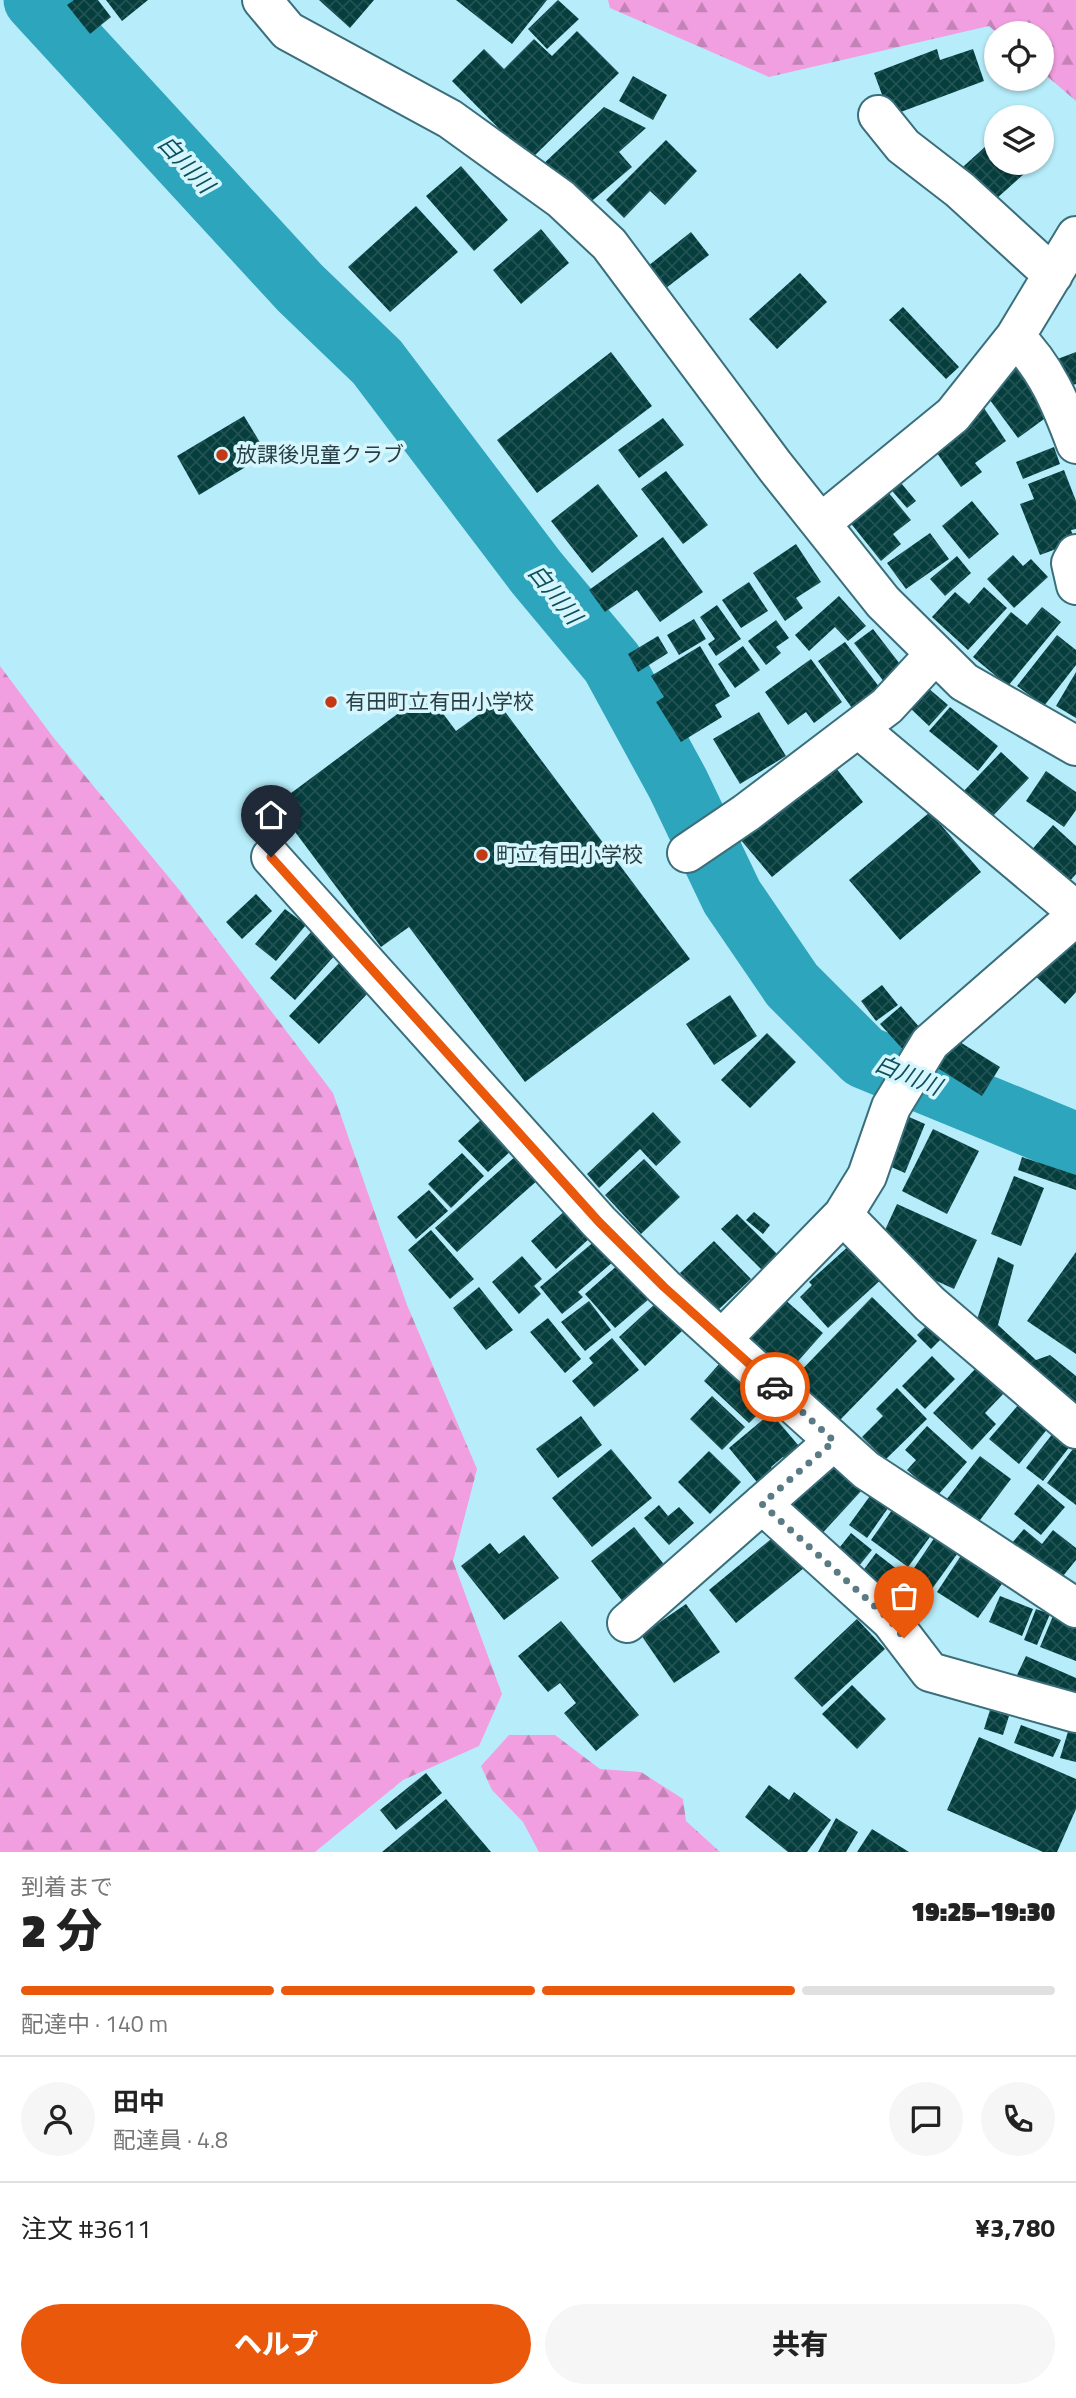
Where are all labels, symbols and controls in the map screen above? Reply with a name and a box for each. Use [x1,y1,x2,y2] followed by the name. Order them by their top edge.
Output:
[984,21,1054,175] map controls
[984,21,1054,91] button: locate
[984,105,1054,175] button: layers
[150,126,225,203] water label: 白川川
[236,438,404,470] place label: 放課後児童クラブ
[214,447,230,463] marker: 放課後児童クラブ
[520,556,593,634] water label: 白川川
[345,685,534,717] place label: 有田町立有田小学校
[323,694,339,710] marker: 有田町立有田小学校
[241,785,301,857] pin
[252,796,290,834] icon: home
[496,838,643,870] place label: 町立有田小学校
[474,847,490,863] marker: 町立有田小学校
[870,1045,950,1105] water label: 白川川
[740,1352,810,1422] courier
[756,1368,794,1406] icon: car
[874,1566,934,1638] pin
[885,1577,923,1615] icon: bag
[21,1869,113,1904] text: 到着まで
[911,1892,1055,1931] text: 19:25–19:30
[21,1895,102,1965] text: 2 分
[21,2006,168,2041] text: 配達中 · 140 m
[21,2082,95,2156] button: person
[113,2082,165,2121] text: 田中
[889,2082,963,2156] button: chat
[981,2082,1055,2156] button: phone
[113,2122,228,2157] text: 配達員 · 4.8
[975,2208,1055,2247] text: ¥3,780
[21,2209,152,2248] text: 注文 #3611
[21,2304,531,2384] button: ヘルプ
[545,2304,1055,2384] button: 共有

